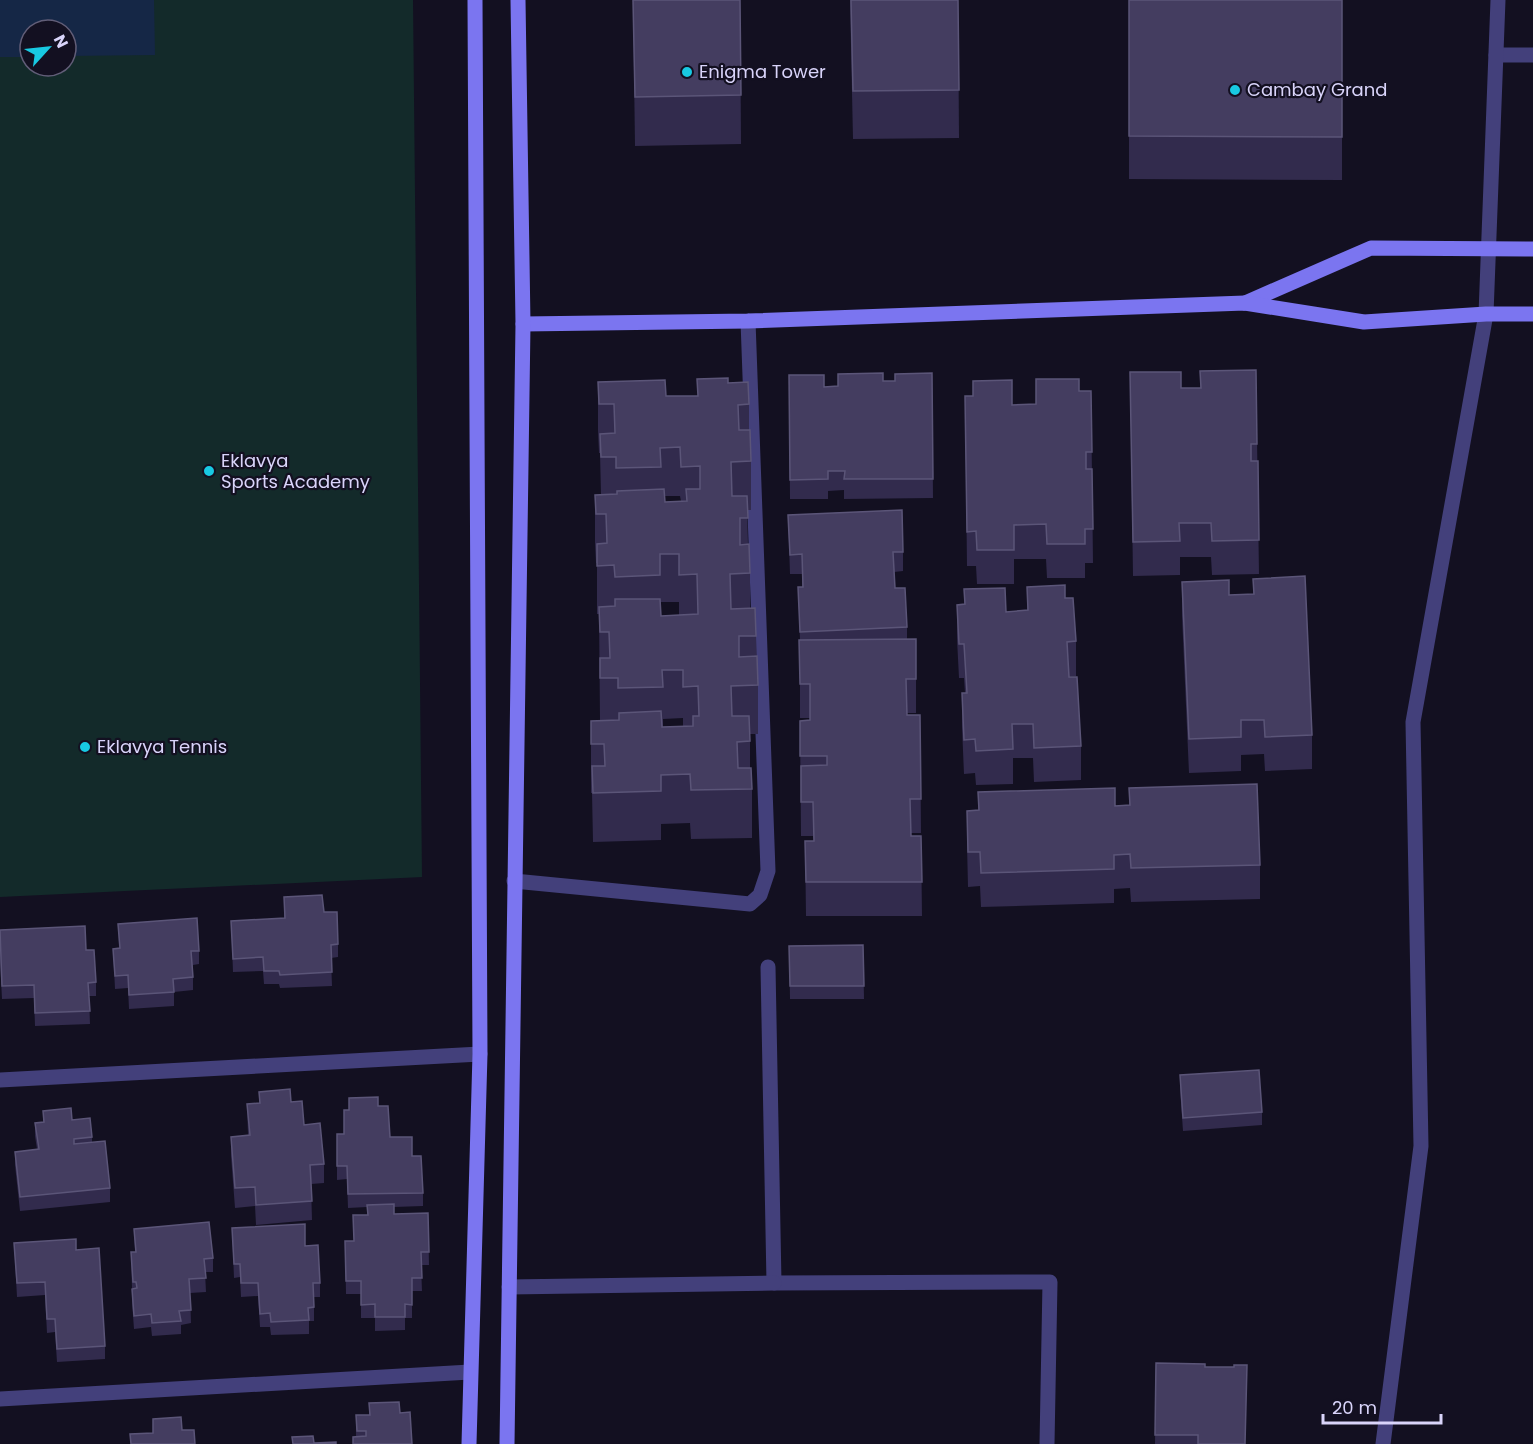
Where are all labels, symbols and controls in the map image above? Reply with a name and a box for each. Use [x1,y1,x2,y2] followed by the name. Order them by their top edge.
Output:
[18,18,78,78] north arrow
[48,31,74,52] text: N
[699,59,826,84] place label: Enigma Tower
[680,65,694,79] marker: Enigma Tower
[1247,77,1387,102] place label: Cambay Grand
[1228,83,1242,97] marker: Cambay Grand
[221,448,370,494] place label: Eklavya Sports Academy
[202,464,216,478] marker: Eklavya Sports Academy
[97,734,227,759] place label: Eklavya Tennis
[78,740,92,754] marker: Eklavya Tennis
[1323,1387,1442,1425] scale bar
[1332,1395,1377,1420] text: 20 m

